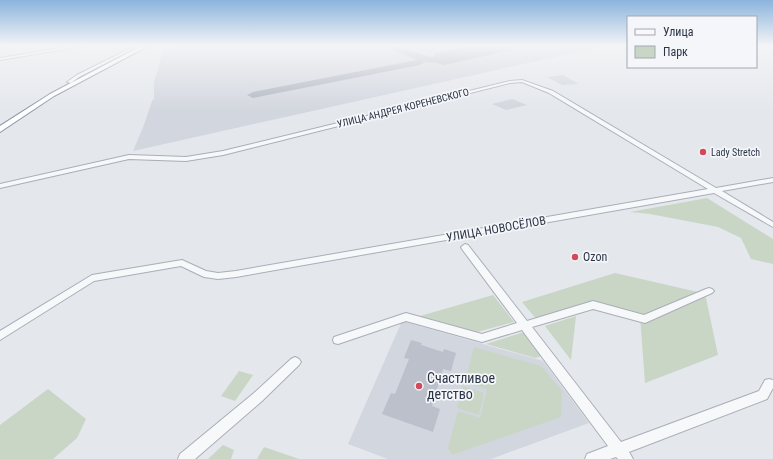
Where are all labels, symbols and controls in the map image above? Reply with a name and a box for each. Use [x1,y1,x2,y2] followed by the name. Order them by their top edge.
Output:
[627,16,757,68] legend
[663,25,694,39] text: Улица
[663,45,688,59] text: Парк
[336,86,470,130] street label: УЛИЦА АНДРЕЯ КОРЕНЕВСКОГО
[698,147,708,157] marker: Lady Stretch
[711,147,760,158] place label: Lady Stretch
[445,212,547,245] street label: УЛИЦА НОВОСЁЛОВ
[583,250,607,264] place label: Ozon
[570,252,580,262] marker: Ozon
[427,370,496,402] place label: Счастливое детство
[414,381,424,391] marker: Счастливое детство

